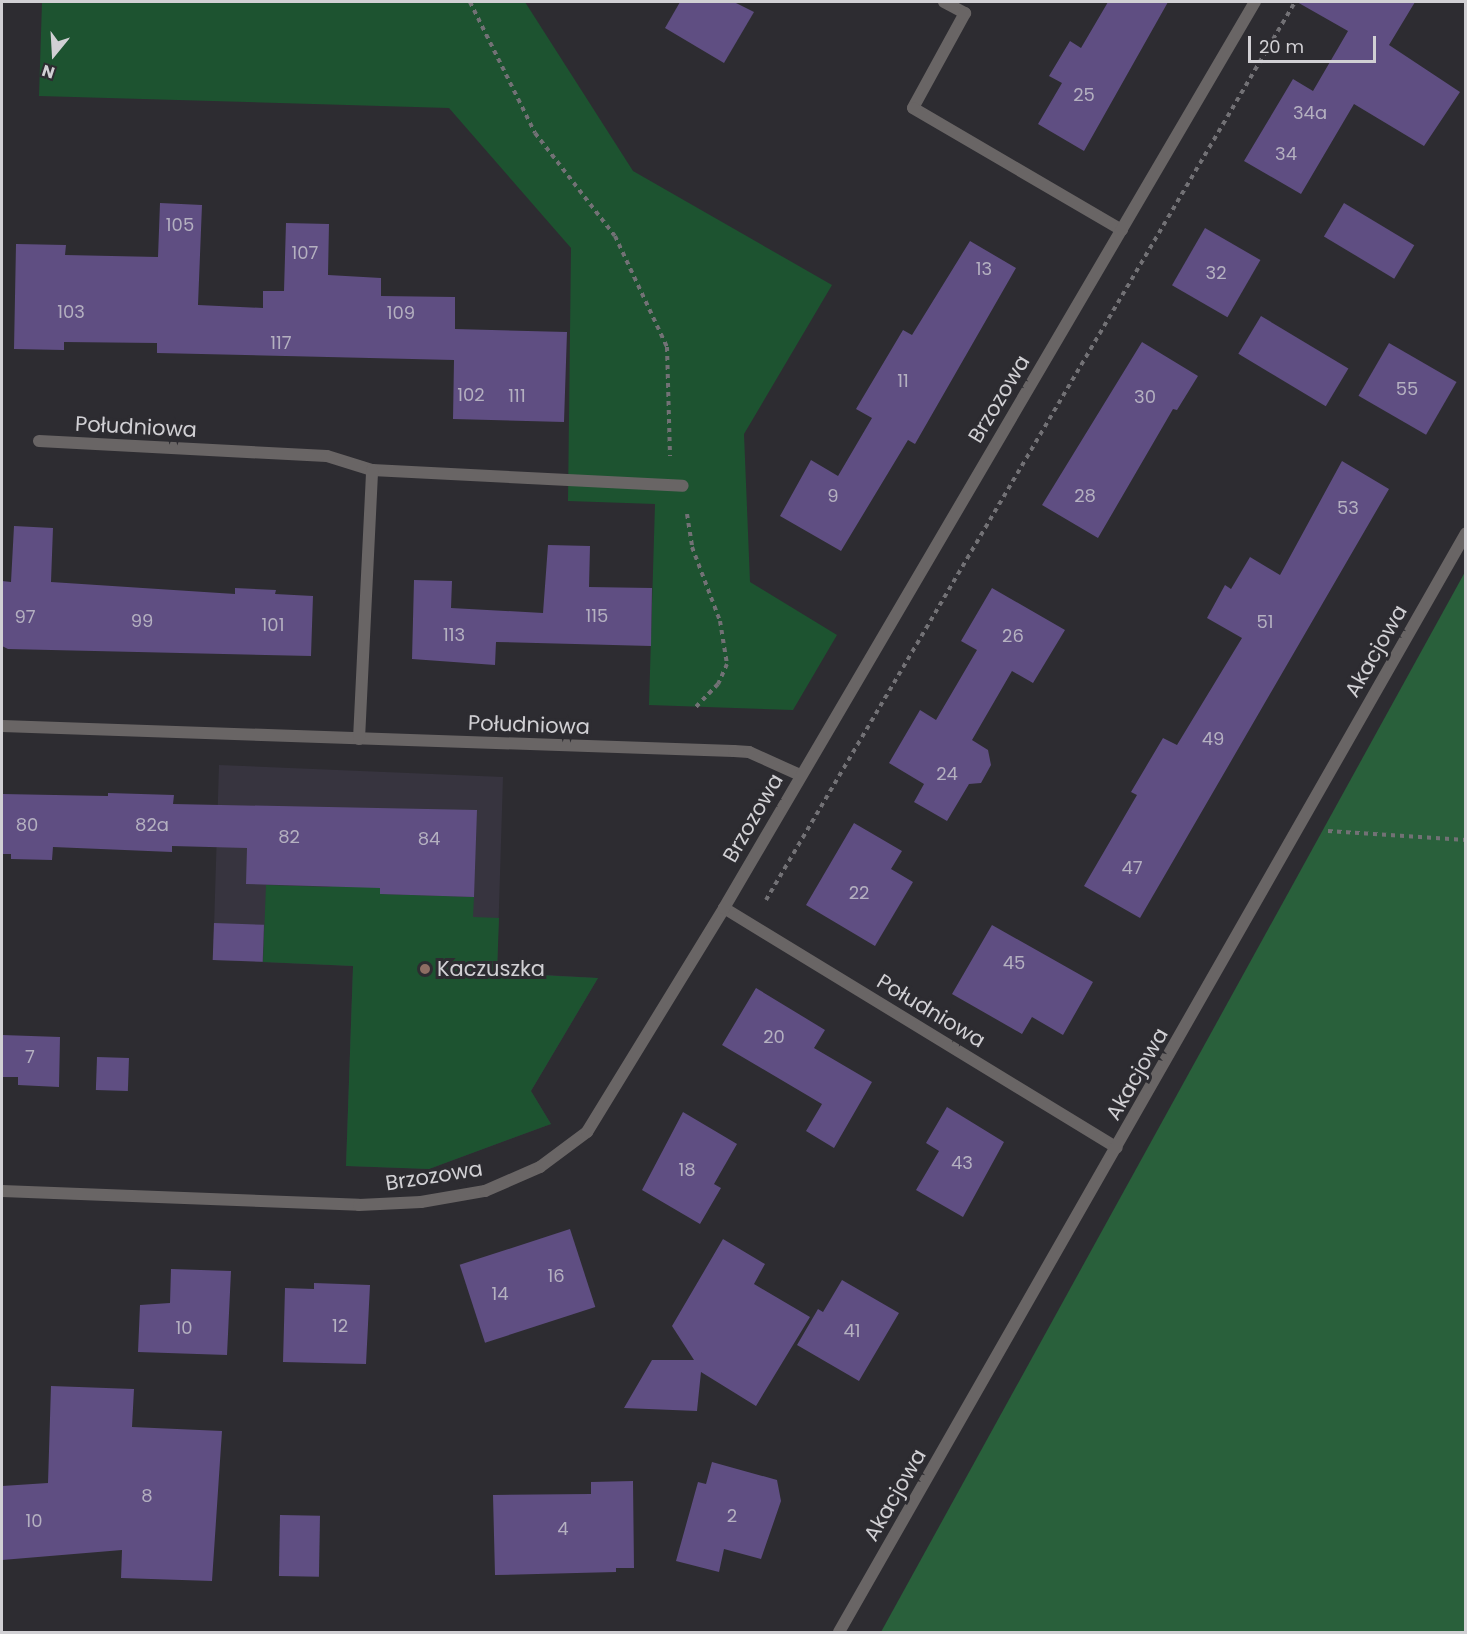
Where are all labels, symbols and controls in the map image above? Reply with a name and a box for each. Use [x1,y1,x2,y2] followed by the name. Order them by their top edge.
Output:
[24,24,84,84] north arrow
[1251,24,1378,62] scale bar
[1259,34,1304,59] text: 20 m
[39,59,58,84] text: N
[1073,84,1095,106] house number: 25
[1293,102,1327,124] house number: 34a
[1275,143,1297,165] house number: 34
[166,214,194,236] house number: 105
[292,242,318,264] house number: 107
[976,258,992,280] house number: 13
[1206,262,1226,284] house number: 32
[57,301,85,323] house number: 103
[387,302,415,324] house number: 109
[270,332,292,354] house number: 117
[963,350,1035,448] street label: Brzozowa
[897,370,909,392] house number: 11
[1396,378,1418,400] house number: 55
[457,384,485,406] house number: 102
[508,385,526,407] house number: 111
[1134,386,1156,408] house number: 30
[74,411,198,443] street label: Południowa
[827,485,839,507] house number: 9
[1074,485,1096,507] house number: 28
[1337,497,1359,519] house number: 53
[1340,601,1412,701] street label: Akacjowa
[586,605,608,627] house number: 115
[14,606,36,628] house number: 97
[131,610,153,632] house number: 99
[1256,611,1274,633] house number: 51
[262,614,284,636] house number: 101
[443,624,465,646] house number: 113
[1002,625,1024,647] house number: 26
[468,710,590,740] street label: Południowa
[1202,728,1224,750] house number: 49
[936,763,958,785] house number: 24
[718,769,788,867] street label: Brzozowa
[16,814,38,836] house number: 80
[135,814,169,836] house number: 82a
[278,826,300,848] house number: 82
[418,828,440,850] house number: 84
[1121,857,1143,879] house number: 47
[849,882,869,904] house number: 22
[1003,952,1025,974] house number: 45
[437,956,545,982] place label: Kaczuszka
[418,962,432,976] marker: Kaczuszka
[872,969,990,1053] street label: Południowa
[1101,1024,1173,1124] street label: Akacjowa
[763,1026,785,1048] house number: 20
[25,1046,35,1068] house number: 7
[951,1152,973,1174] house number: 43
[384,1156,484,1196] street label: Brzozowa
[678,1159,696,1181] house number: 18
[547,1265,565,1287] house number: 16
[491,1283,509,1305] house number: 14
[332,1315,348,1337] house number: 12
[175,1317,193,1339] house number: 10
[843,1320,861,1342] house number: 41
[859,1445,931,1545] street label: Akacjowa
[141,1485,153,1507] house number: 8
[727,1505,737,1527] house number: 2
[25,1510,43,1532] house number: 10
[557,1518,569,1540] house number: 4

